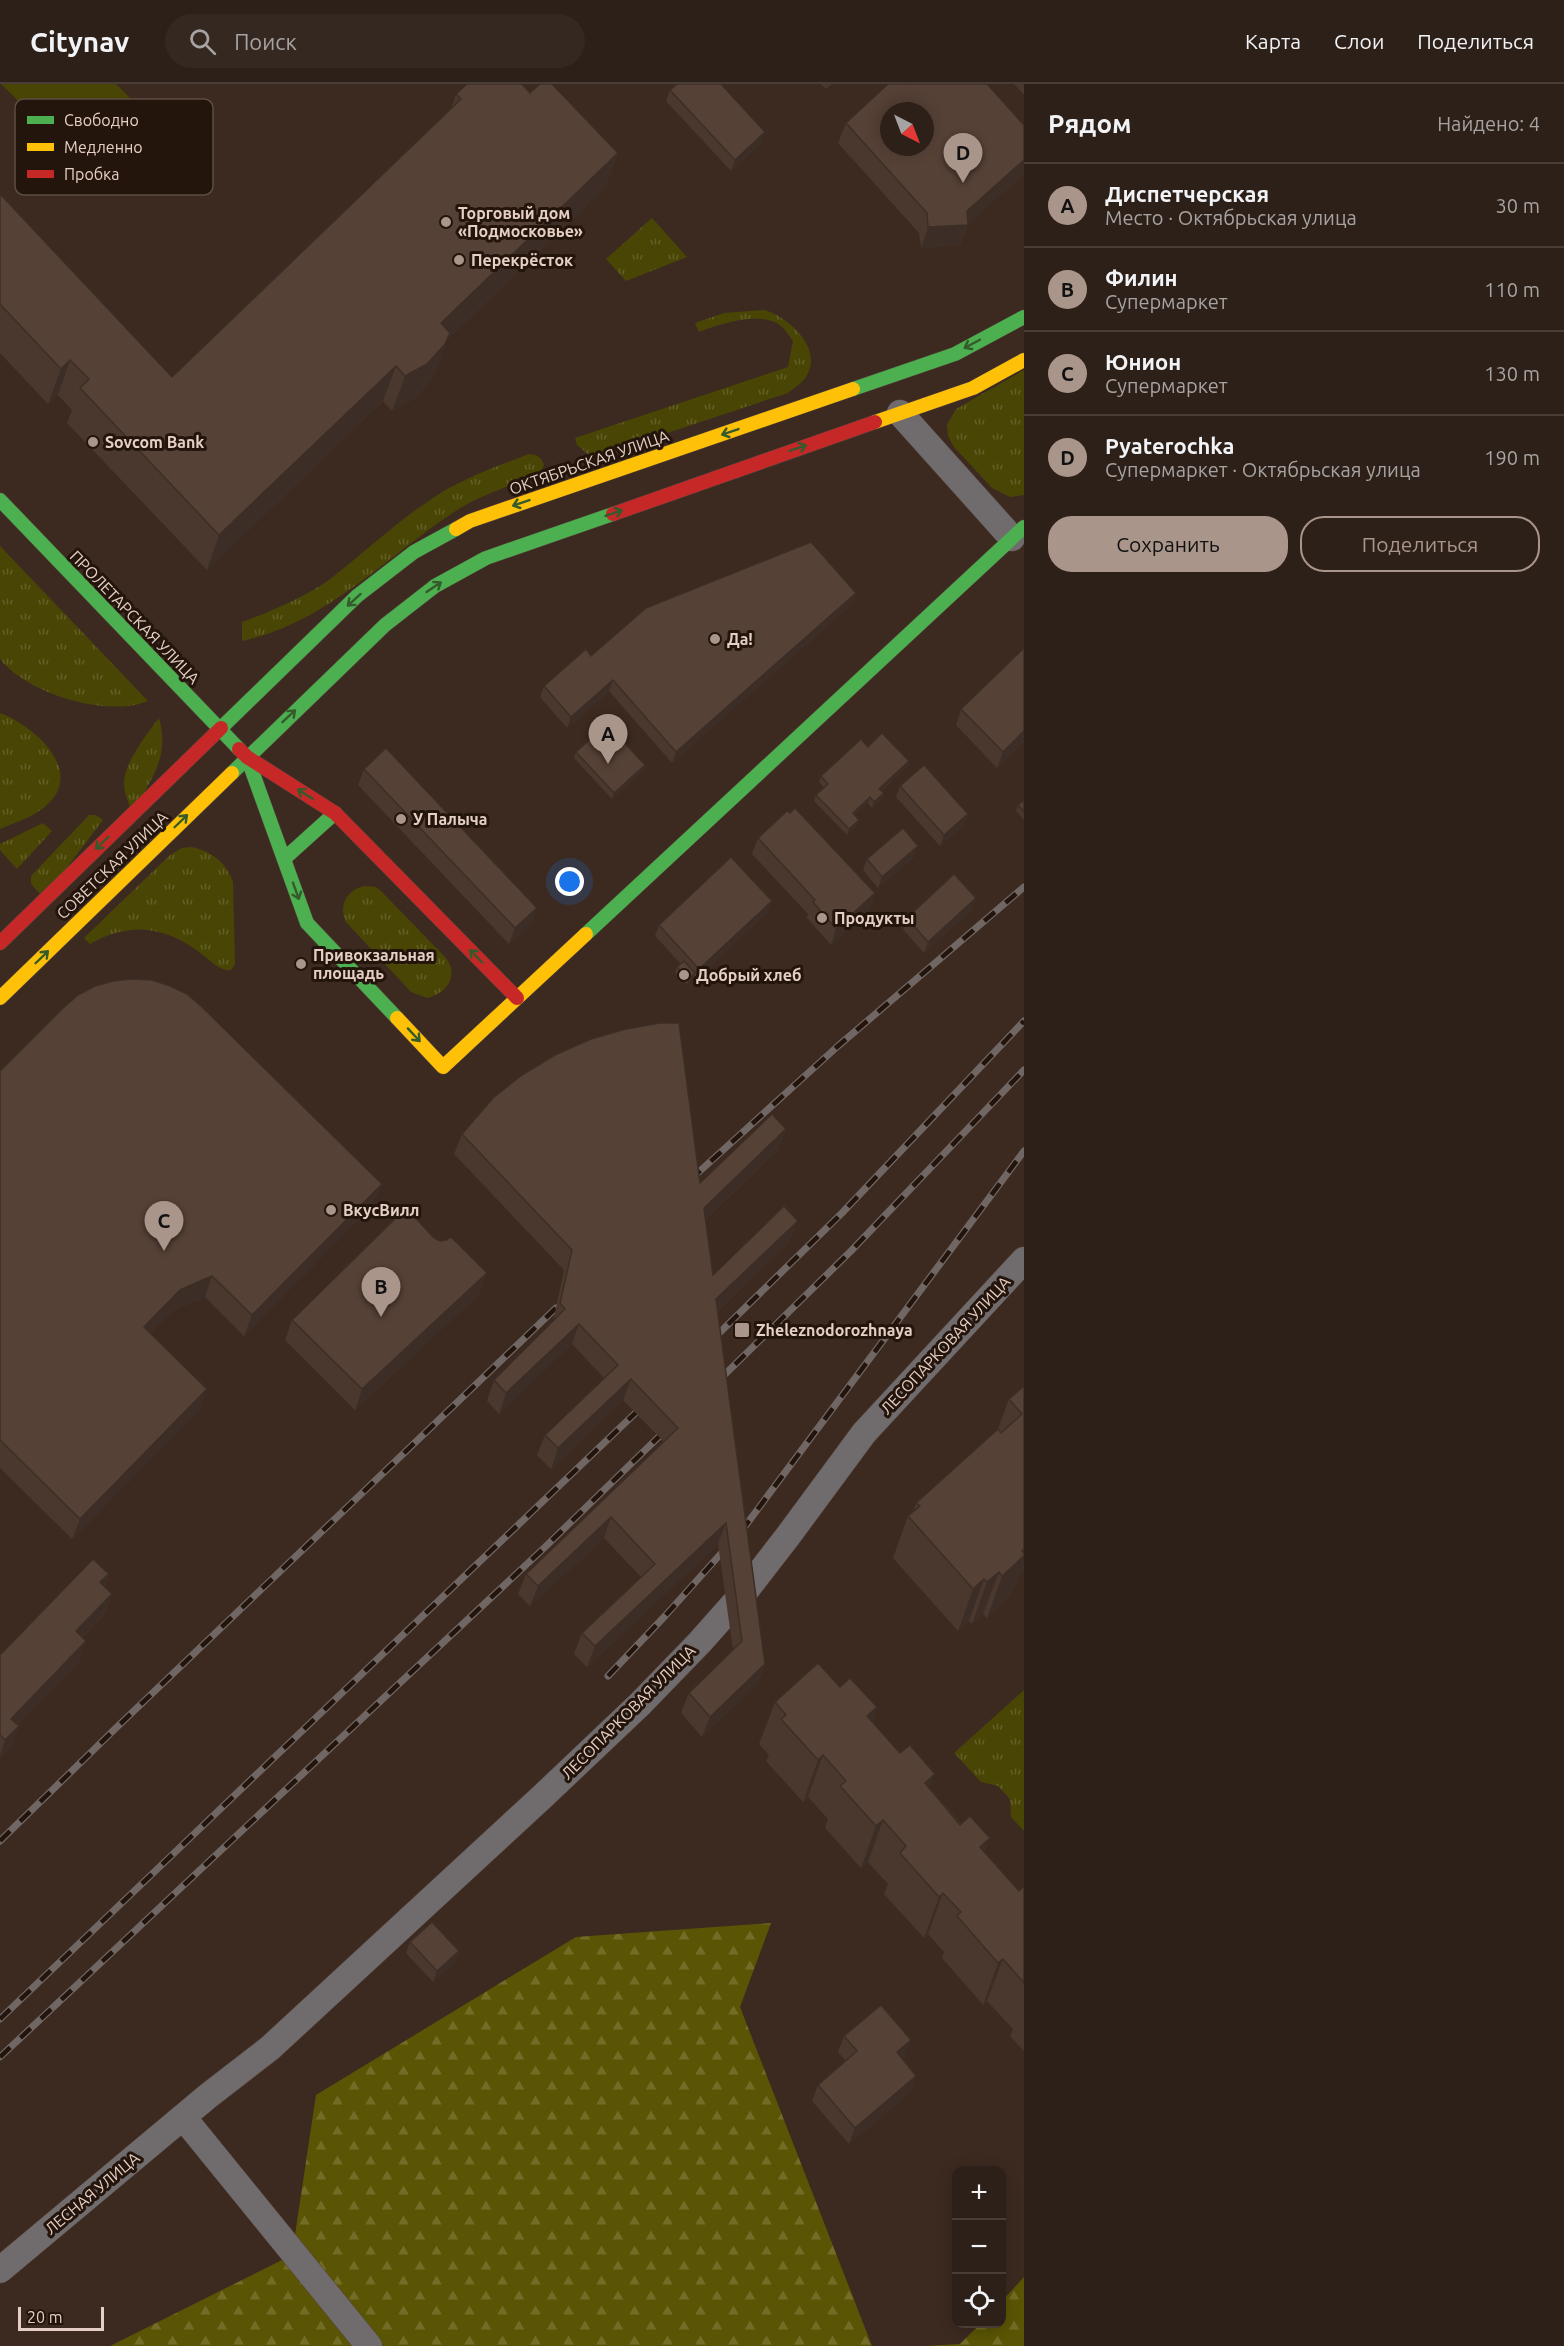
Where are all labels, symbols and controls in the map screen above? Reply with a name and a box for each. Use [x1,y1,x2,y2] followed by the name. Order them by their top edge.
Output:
[165,14,585,68] search box
[186,25,219,58] icon: search
[30,26,129,57] text: Citynav
[234,29,297,54] text: Поиск
[1245,29,1301,53] text: Карта
[1334,29,1384,53] text: Слои
[1417,29,1534,53] text: Поделиться
[15,99,213,195] legend
[880,102,934,156] north arrow
[1048,109,1132,138] text: Рядом
[64,111,139,129] text: Свободно
[1437,112,1540,135] text: Найдено: 4
[944,134,982,183] pin: D
[64,138,143,156] text: Медленно
[64,165,120,183] text: Пробка
[1105,181,1269,206] text: Диспетчерская
[1060,194,1075,217] text: A
[1496,194,1540,217] text: 30 m
[458,204,583,240] place label: Торговый дом «Подмосковье»
[1105,206,1357,229] text: Место · Октябрьская улица
[439,215,453,229] marker: Торговый дом «Подмосковье»
[471,251,573,269] place label: Перекрёсток
[452,253,466,267] marker: Перекрёсток
[1105,265,1178,290] text: Филин
[1061,278,1074,301] text: B
[1484,278,1540,301] text: 110 m
[1105,290,1228,313] text: Супермаркет
[964,339,982,351] one-way arrow
[1105,349,1181,374] text: Юнион
[1061,362,1074,385] text: C
[1484,362,1540,385] text: 130 m
[1105,374,1228,397] text: Супермаркет
[507,426,672,498] street label: ОКТЯБРЬСКАЯ УЛИЦА
[721,427,740,438] one-way arrow
[105,433,204,451] place label: Sovcom Bank
[1105,433,1235,458] text: Pyaterochka
[86,435,100,449] marker: Sovcom Bank
[788,442,807,453] one-way arrow
[1060,446,1075,469] text: D
[1484,446,1540,469] text: 190 m
[1105,458,1421,481] text: Супермаркет · Октябрьская улица
[512,499,531,510] one-way arrow
[604,506,623,517] one-way arrow
[1048,516,1288,572] button: Сохранить
[1300,516,1540,572] button: Поделиться
[67,547,204,688] street label: ПРОЛЕТАРСКАЯ УЛИЦА
[426,581,442,593] one-way arrow
[346,593,361,607] one-way arrow
[727,630,753,648] place label: Да!
[708,632,722,646] marker: Да!
[281,709,296,724] one-way arrow
[588,714,628,764] pin: A
[296,787,313,800] one-way arrow
[53,807,172,923] street label: СОВЕТСКАЯ УЛИЦА
[413,810,487,828] place label: У Палыча
[394,812,408,826] marker: У Палыча
[174,813,189,828] one-way arrow
[95,835,110,850] one-way arrow
[555,867,584,896] your location
[291,881,302,900] one-way arrow
[834,909,914,927] place label: Продукты
[815,911,829,925] marker: Продукты
[313,946,435,982] place label: Привокзальная площадь
[34,949,49,964] one-way arrow
[468,949,483,964] one-way arrow
[294,957,308,971] marker: Привокзальная площадь
[696,966,801,984] place label: Добрый хлеб
[677,968,691,982] marker: Добрый хлеб
[406,1028,421,1043] one-way arrow
[343,1201,420,1219] place label: ВкусВилл
[144,1202,184,1251] pin: C
[324,1203,338,1217] marker: ВкусВилл
[362,1268,400,1317] pin: B
[876,1272,1014,1418] street label: ЛЕСОПАРКОВАЯ УЛИЦА
[733,1321,751,1339] marker: Zheleznodorozhnаyа
[756,1321,913,1339] place label: Zheleznodorozhnаyа
[557,1641,699,1783] street label: ЛЕСОПАРКОВАЯ УЛИЦА
[41,2148,143,2238] street label: ЛЕСНАЯ УЛИЦА
[952,2166,1006,2328] map controls
[952,2166,1006,2220] button: +
[952,2220,1006,2274] button: −
[952,2274,1006,2328] button: locate
[18,2304,104,2332] scale bar
[27,2308,63,2326] text: 20 m

